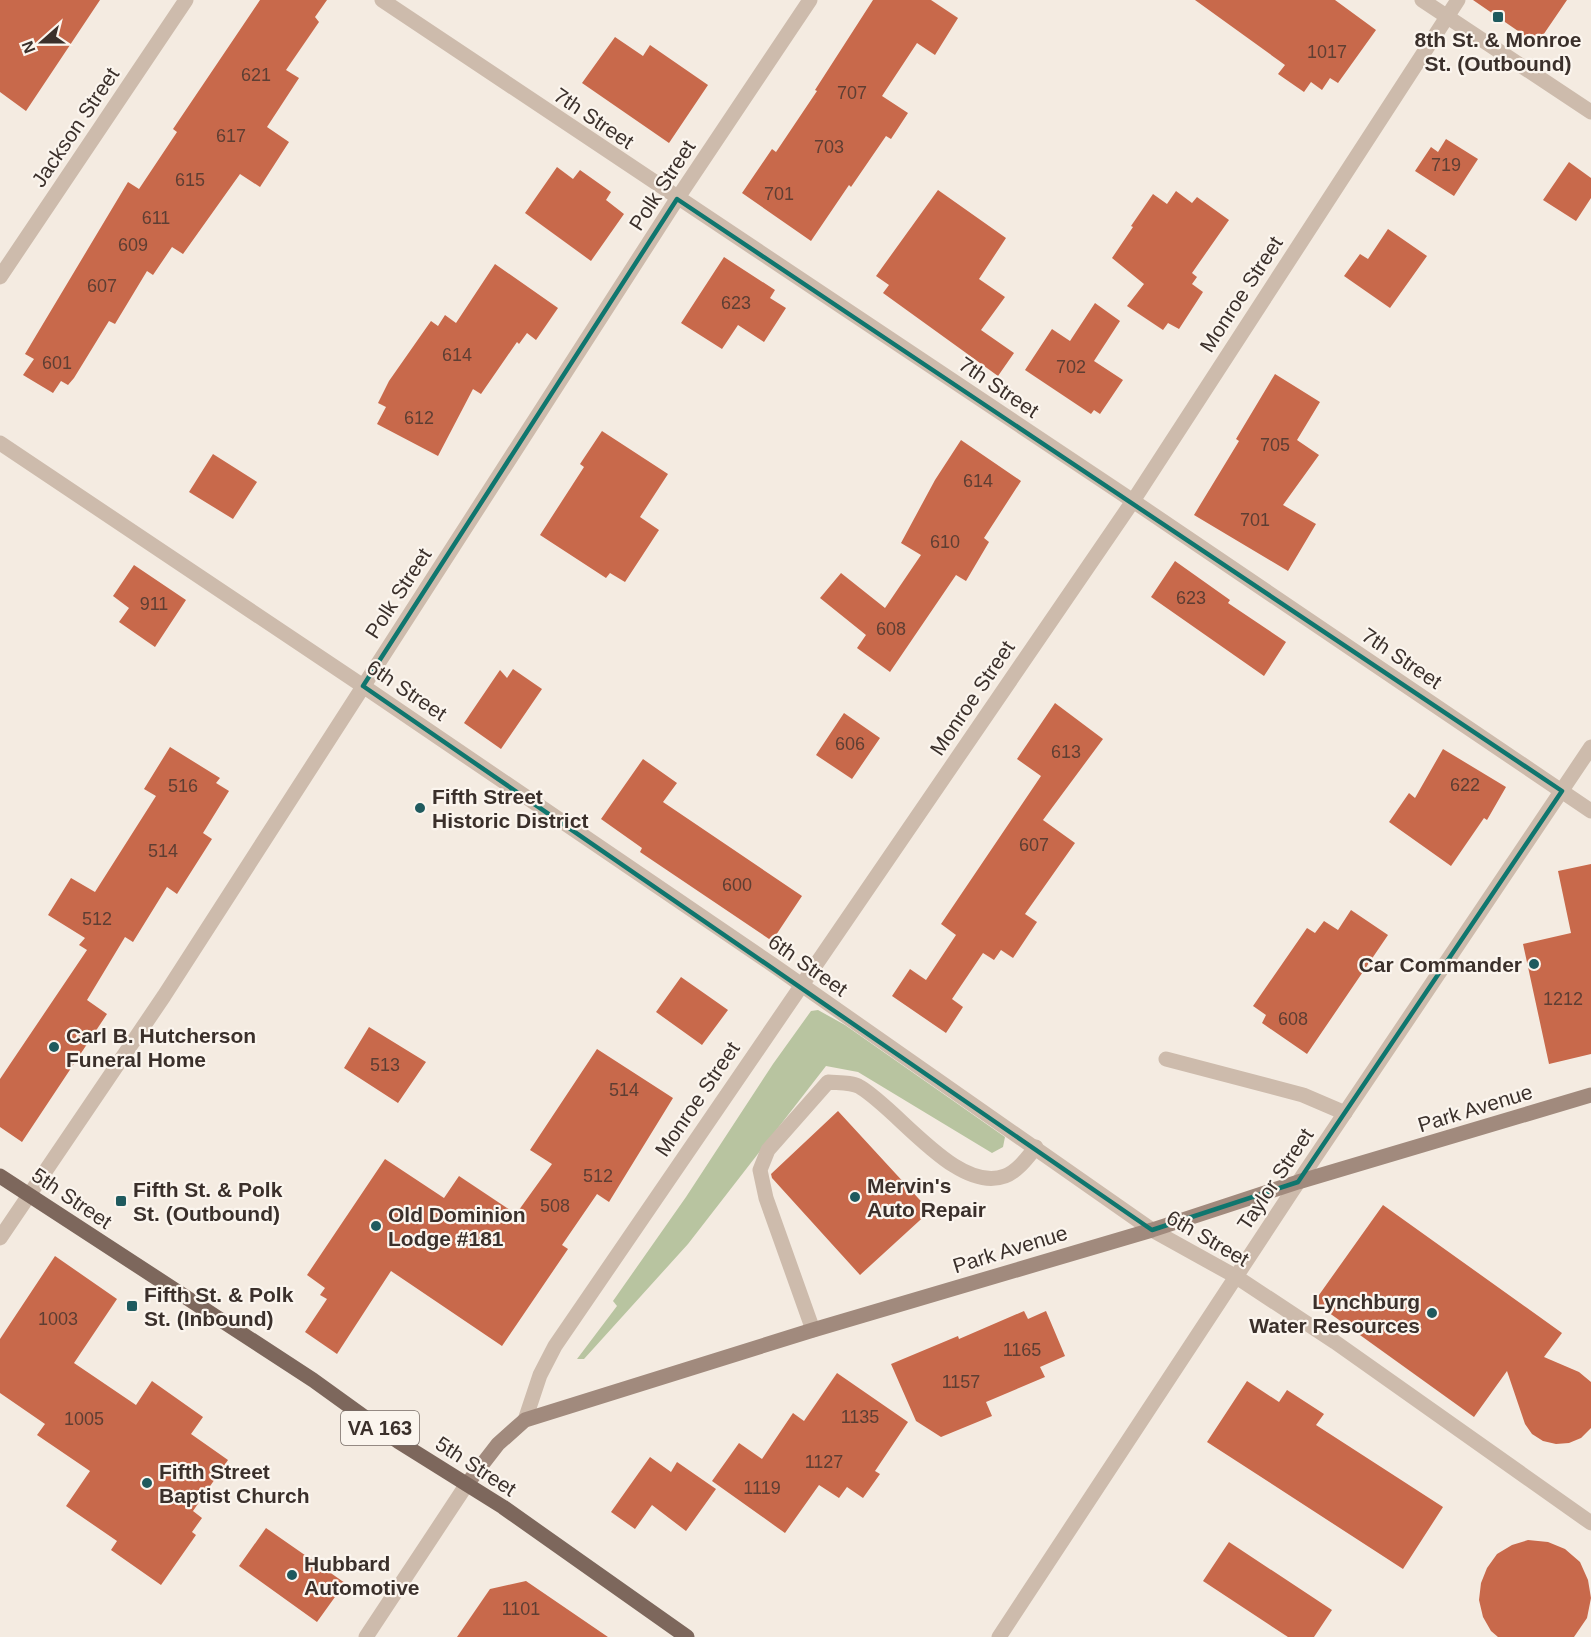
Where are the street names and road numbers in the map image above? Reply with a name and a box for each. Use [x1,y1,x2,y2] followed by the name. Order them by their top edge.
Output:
[27,63,123,191] street label: Jackson Street
[550,83,638,153] street label: 7th Street
[624,136,700,234] street label: Polk Street
[1195,232,1287,356] street label: Monroe Street
[955,352,1043,422] street label: 7th Street
[360,544,436,642] street label: Polk Street
[1358,623,1446,693] street label: 7th Street
[925,636,1019,760] street label: Monroe Street
[363,655,451,725] street label: 6th Street
[764,929,852,1001] street label: 6th Street
[650,1037,744,1161] street label: Monroe Street
[1415,1080,1535,1136] street label: Park Avenue
[1233,1124,1318,1234] street label: Taylor Street
[28,1163,116,1233] street label: 5th Street
[1163,1205,1253,1271] street label: 6th Street
[950,1221,1070,1277] street label: Park Avenue
[341,1411,419,1445] road number: VA 163
[432,1432,521,1501] street label: 5th Street

